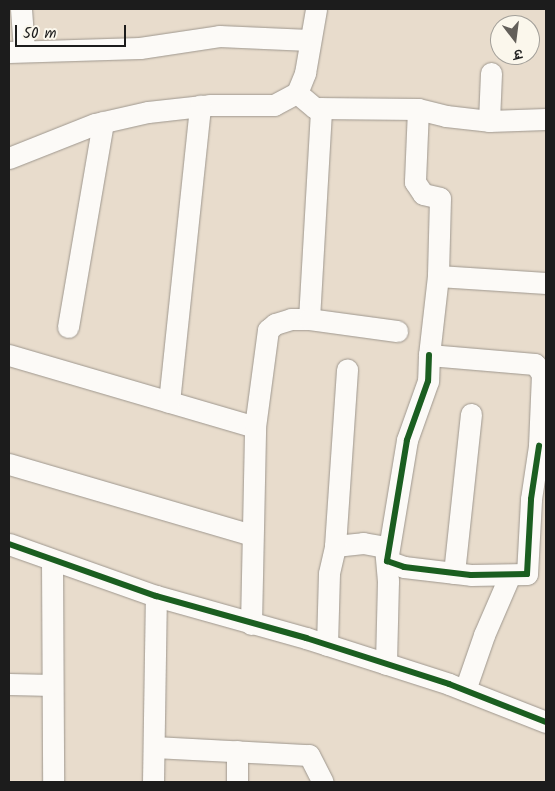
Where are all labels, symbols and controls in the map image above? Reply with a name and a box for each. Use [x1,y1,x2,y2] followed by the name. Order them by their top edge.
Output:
[18,15,129,47] scale bar
[490,15,540,65] north arrow
[23,22,57,46] text: 50 m
[512,42,526,65] text: उ

